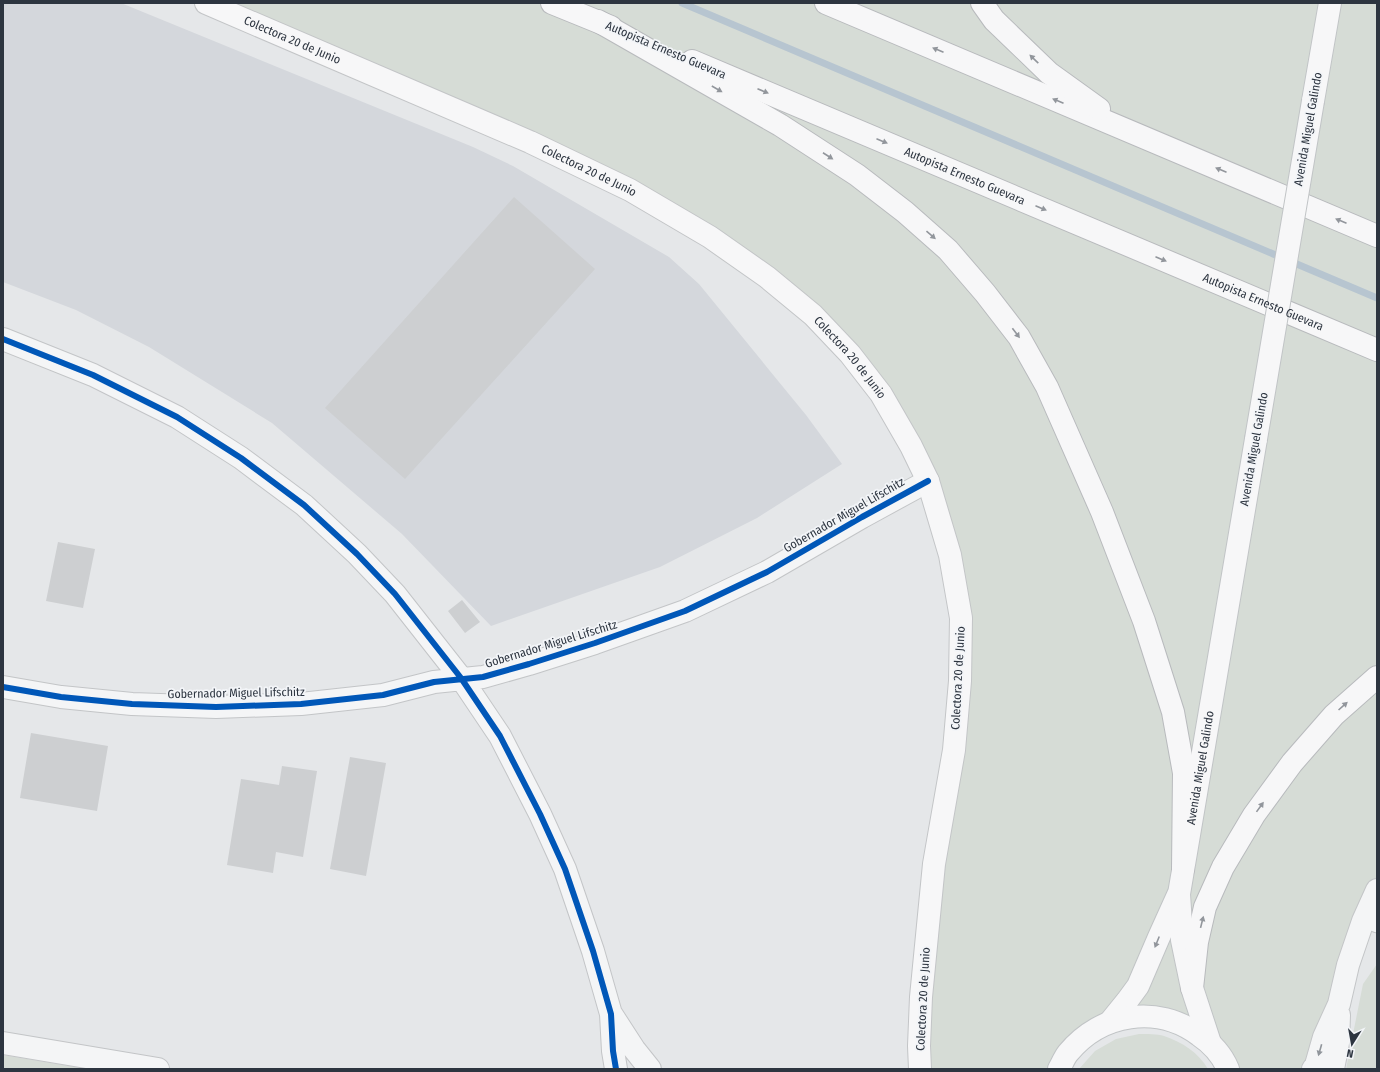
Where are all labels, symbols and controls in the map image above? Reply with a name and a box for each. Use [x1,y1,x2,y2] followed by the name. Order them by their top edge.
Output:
[242,13,343,67] street label: Colectora 20 de Junio
[604,18,728,82] street label: Autopista Ernesto Guevara
[932,47,944,53] one-way arrow
[1029,54,1039,63] one-way arrow
[1291,71,1325,187] street label: Avenida Miguel Galindo
[711,86,723,92] one-way arrow
[757,88,768,94] one-way arrow
[1052,98,1063,104] one-way arrow
[877,139,889,145] one-way arrow
[539,142,639,199] street label: Colectora 20 de Junio
[902,144,1027,208] street label: Autopista Ernesto Guevara
[823,152,833,160] one-way arrow
[1216,167,1227,173] one-way arrow
[1035,206,1047,212] one-way arrow
[1336,218,1347,224] one-way arrow
[926,230,936,240] one-way arrow
[1155,256,1166,262] one-way arrow
[1201,270,1326,334] street label: Autopista Ernesto Guevara
[811,313,889,401] street label: Colectora 20 de Junio
[1012,328,1020,338] one-way arrow
[1237,391,1271,507] street label: Avenida Miguel Galindo
[781,475,907,555] street label: Gobernador Miguel Lifschitz
[483,617,619,671] street label: Gobernador Miguel Lifschitz
[948,626,968,730] street label: Colectora 20 de Junio
[167,685,305,701] street label: Gobernador Miguel Lifschitz
[1338,702,1348,711] one-way arrow
[1184,710,1217,826] street label: Avenida Miguel Galindo
[1256,801,1265,812] one-way arrow
[1199,915,1205,928] one-way arrow
[1153,937,1159,949] one-way arrow
[913,947,933,1051] street label: Colectora 20 de Junio
[1332,1024,1372,1064] north arrow
[1317,1044,1323,1056] one-way arrow
[1346,1046,1355,1060] text: N

